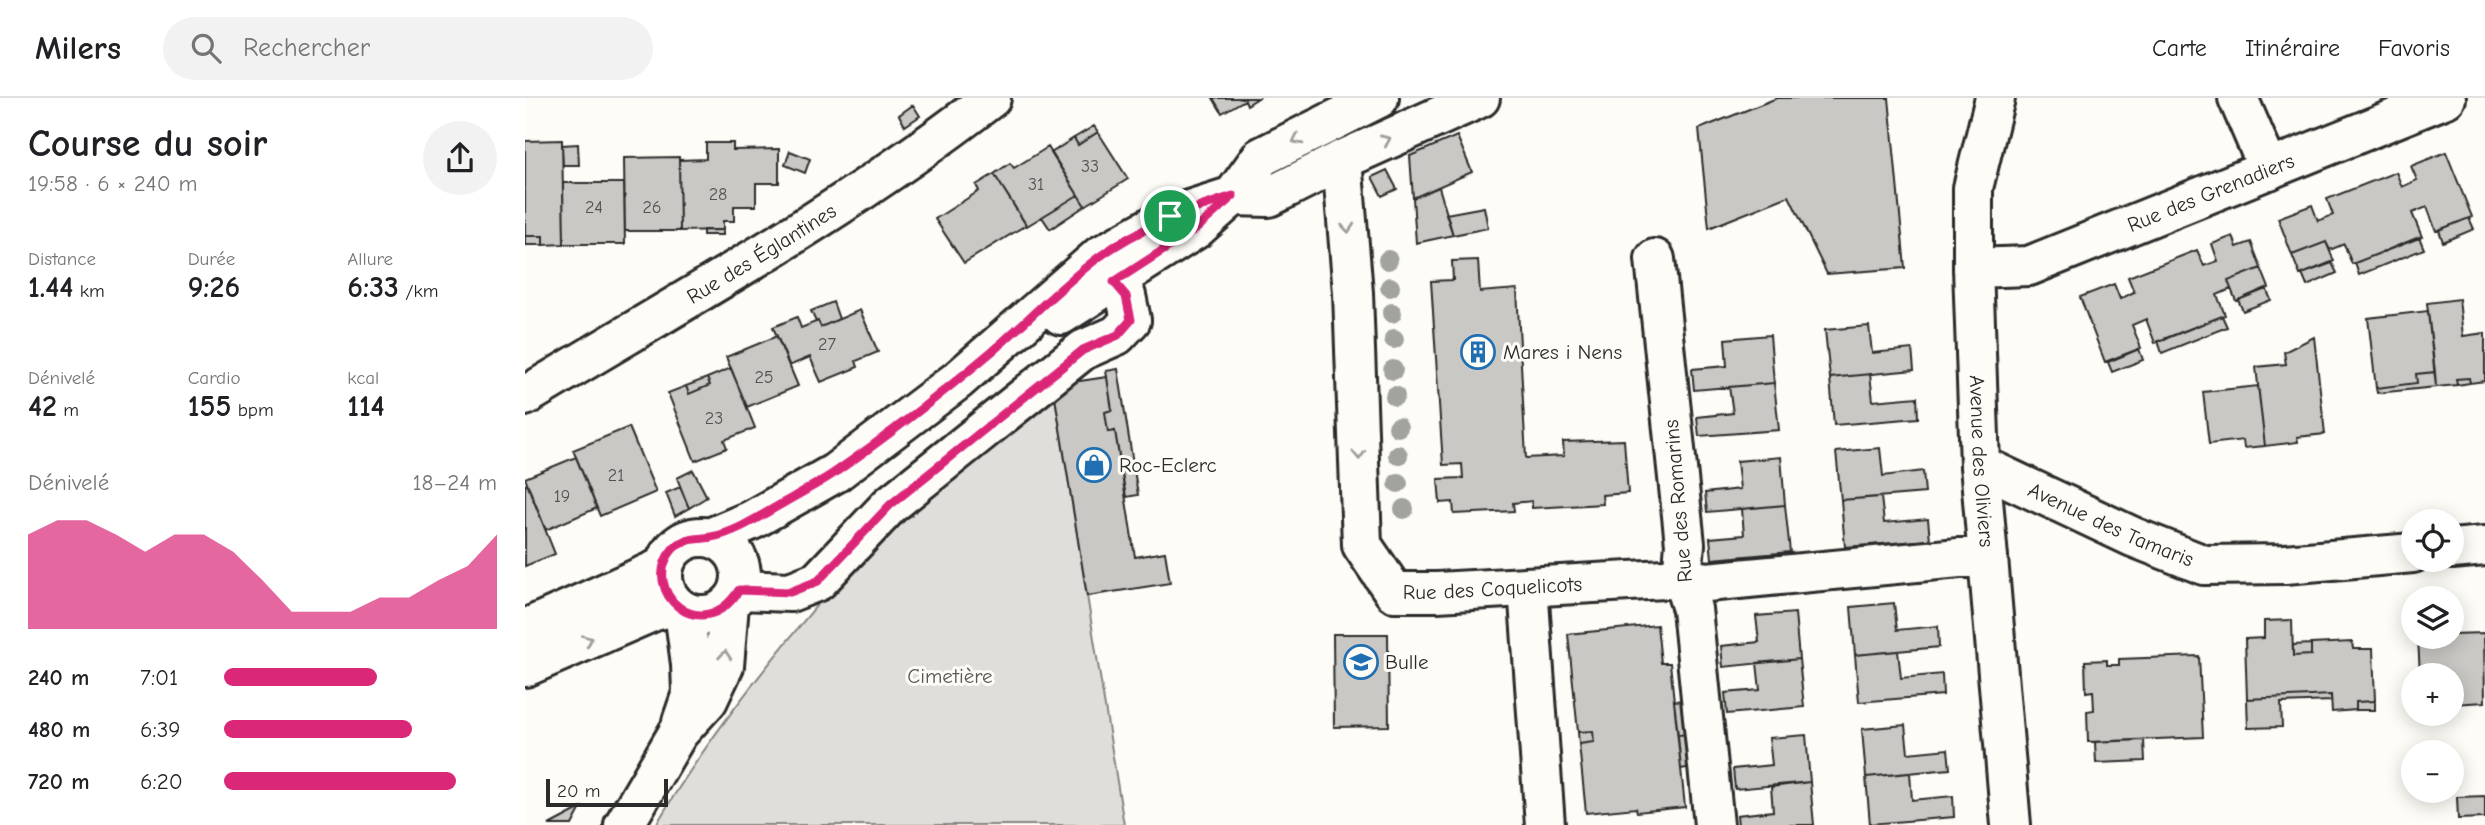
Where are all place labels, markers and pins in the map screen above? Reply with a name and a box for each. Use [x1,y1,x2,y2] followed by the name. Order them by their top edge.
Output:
[1140,186,1200,246] pin
[1459,333,1497,371] building icon: Mares i Nens
[1503,340,1622,364] place label: Mares i Nens
[1075,446,1113,484] shop icon: Roc-Eclerc
[1119,453,1217,477] place label: Roc-Eclerc
[1342,643,1380,681] school or university icon: Bulle
[1385,650,1428,674] place label: Bulle

